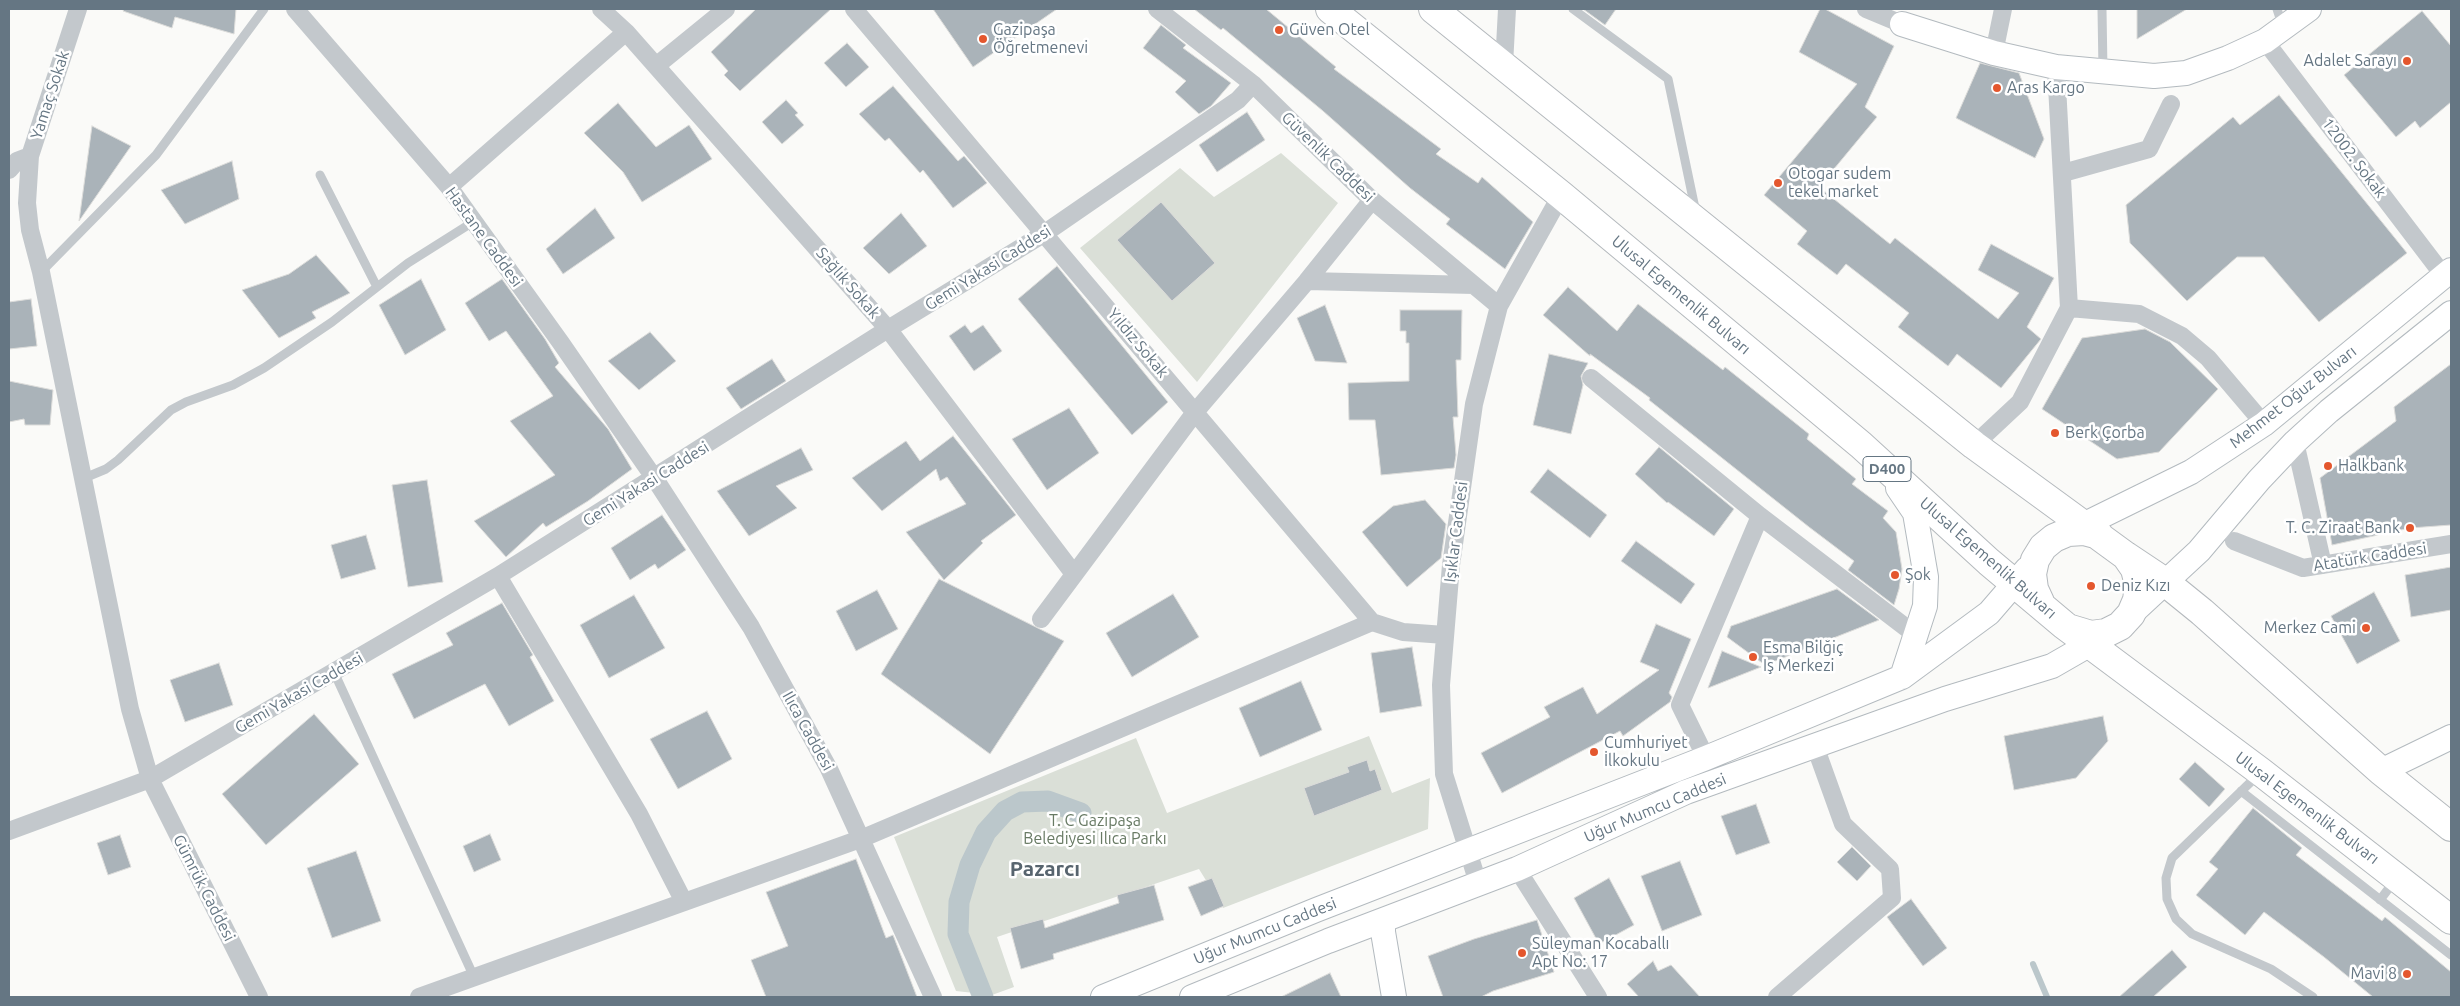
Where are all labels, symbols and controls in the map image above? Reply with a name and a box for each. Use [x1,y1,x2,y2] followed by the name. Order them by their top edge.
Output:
[993,20,1088,58] place label: Gazipaşa Öğretmenevi
[1289,20,1370,40] place label: Güven Otel
[1273,24,1285,36] marker: Güven Otel
[977,33,989,45] marker: Gazipaşa Öğretmenevi
[27,48,73,142] street label: Yamaç Sokak
[2304,51,2397,71] place label: Adalet Sarayı
[2401,55,2413,67] marker: Adalet Sarayı
[2007,78,2085,98] place label: Aras Kargo
[1991,82,2003,94] marker: Aras Kargo
[1278,108,1378,206] street label: Güvenlik Caddesi
[2318,114,2390,202] street label: 12002. Sokak
[1788,164,1891,202] place label: Otogar sudem tekel market
[1772,177,1784,189] marker: Otogar sudem tekel market
[441,183,527,291] street label: Hastane Caddesi
[921,221,1055,315] street label: Gemi Yakasi Caddesi
[1608,231,1754,359] street label: Ulusal Egemenlik Bulvarı
[812,244,884,322] street label: Sağlık Sokak
[1104,305,1172,381] street label: Yıldız Sokak
[2226,342,2360,452] street label: Mehmet Oğuz Bulvarı
[2065,423,2145,443] place label: Berk Çorba
[2049,427,2061,439] marker: Berk Çorba
[579,437,713,531] street label: Gemi Yakasi Caddesi
[1863,456,1911,482] road number: D400
[2338,456,2404,476] place label: Halkbank
[2322,460,2334,472] marker: Halkbank
[1440,480,1472,584] street label: Işıklar Caddesi
[1916,493,2060,623] street label: Ulusal Egemenlik Bulvarı
[2286,518,2400,538] place label: T. C. Ziraat Bank
[2404,522,2416,534] marker: T. C. Ziraat Bank
[2312,539,2428,575] street label: Atatürk Caddesi
[1905,565,1931,585] place label: Şok
[1889,569,1901,581] marker: Şok
[2101,576,2170,596] place label: Deniz Kızı
[2085,580,2097,592] marker: Deniz Kızı
[2264,618,2356,638] place label: Merkez Cami
[2360,622,2372,634] marker: Merkez Cami
[1763,638,1843,676] place label: Esma Bilğiç Iş Merkezi
[231,648,367,738] street label: Gemi Yakasi Caddesi
[1747,651,1759,663] marker: Esma Bilğiç Iş Merkezi
[778,688,838,774] street label: Ilıca Caddesi
[1604,733,1688,771] place label: Cumhuriyet İlkokulu
[1588,746,1600,758] marker: Cumhuriyet İlkokulu
[2231,748,2383,868] street label: Ulusal Egemenlik Bulvarı
[1581,769,1729,847] street label: Uğur Mumcu Caddesi
[1023,811,1167,849] park label: T. C Gazipaşa Belediyesi Ilıca Parkı
[169,832,239,944] street label: Gümrük Caddesi
[1010,856,1080,882] district label: Pazarcı
[1191,894,1339,968] street label: Uğur Mumcu Caddesi
[1532,934,1669,972] place label: Süleyman Kocaballı Apt No: 17
[1516,947,1528,959] marker: Süleyman Kocaballı Apt No: 17
[2351,964,2397,984] place label: Mavi 8
[2401,968,2413,980] marker: Mavi 8

